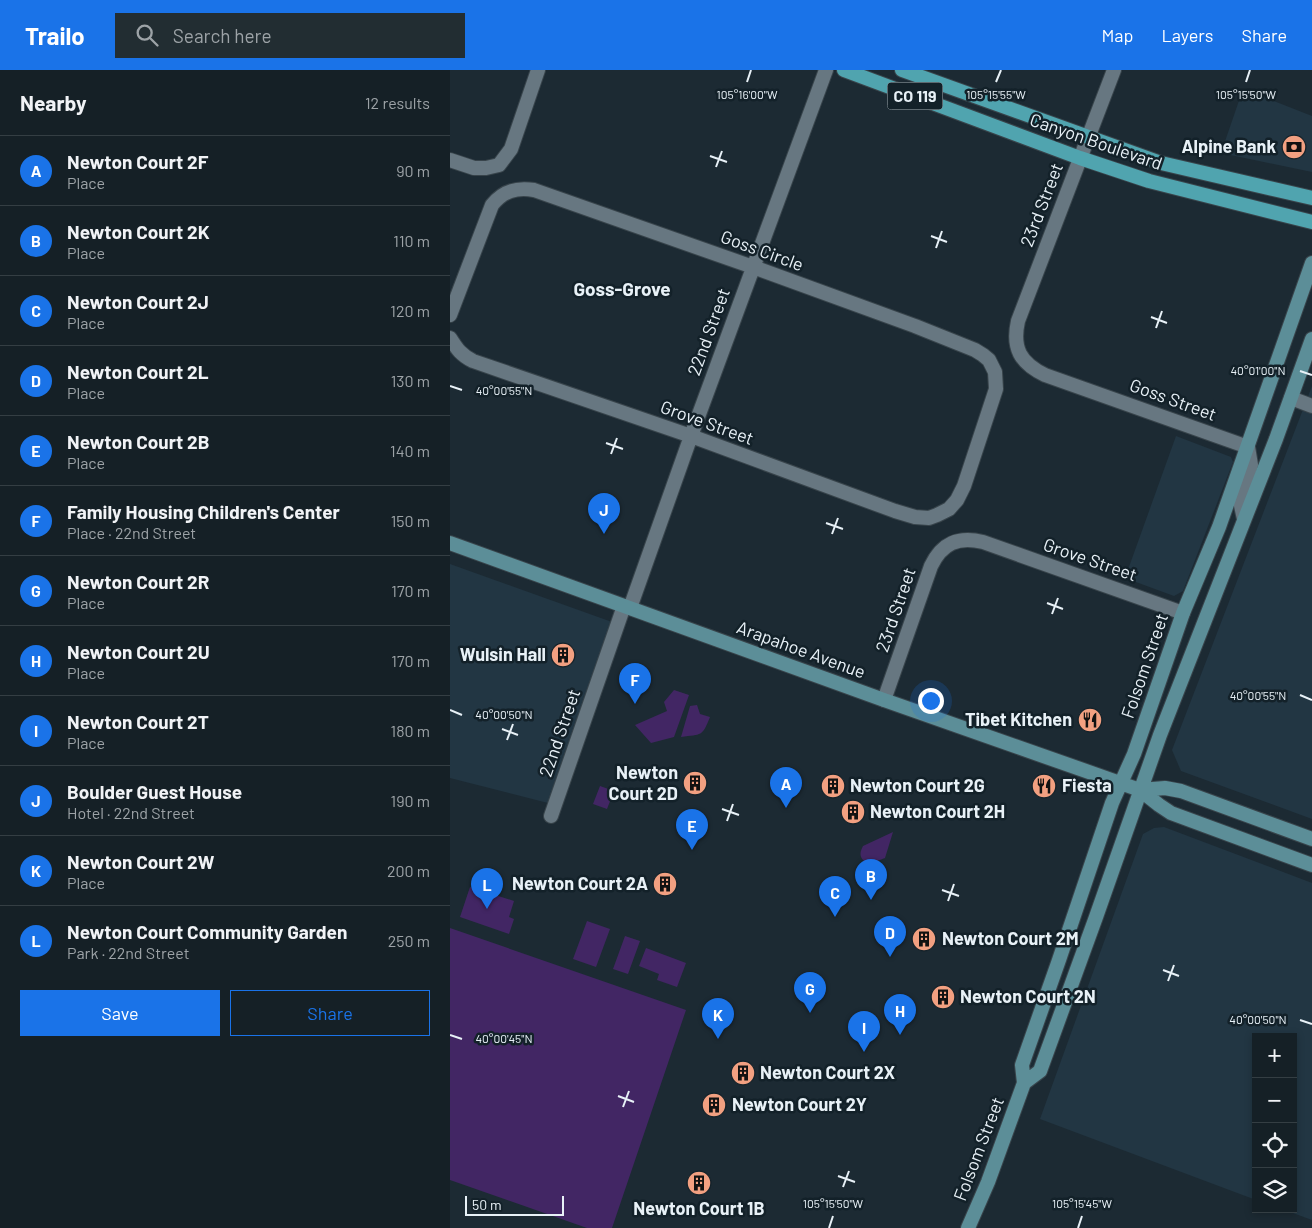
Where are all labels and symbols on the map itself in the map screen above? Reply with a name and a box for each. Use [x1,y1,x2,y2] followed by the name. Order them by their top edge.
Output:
[888,82,942,110] road number: CO 119
[717,87,778,101] text: 105°16'00"W
[966,87,1026,101] text: 105°15'55"W
[1216,87,1277,101] text: 105°15'50"W
[1027,108,1165,174] street label: Canyon Boulevard
[1281,134,1307,160] bank icon: Alpine Bank
[1181,135,1276,157] place label: Alpine Bank
[1015,160,1067,250] street label: 23rd Street
[718,225,807,275] street label: Goss Circle
[573,277,671,300] district label: Goss-Grove
[682,285,734,378] street label: 22nd Street
[1230,363,1286,377] text: 40°01'00"N
[1127,373,1220,425] street label: Goss Street
[476,383,532,397] text: 40°00'55"N
[658,395,757,449] street label: Grove Street
[588,493,620,534] pin: J
[1041,533,1140,585] street label: Grove Street
[870,565,920,655] street label: 23rd Street
[1116,610,1172,721] street label: Folsom Street
[734,616,869,683] street label: Arapahoe Avenue
[550,642,576,668] building icon: Wulsin Hall
[460,643,546,665] place label: Wulsin Hall
[619,663,651,704] pin: F
[534,686,584,779] street label: 22nd Street
[918,688,944,714] your location
[1230,688,1286,702] text: 40°00'55"N
[475,707,533,721] text: 40°00'50"N
[1077,707,1103,733] restaurant icon: Tibet Kitchen
[965,708,1072,730] place label: Tibet Kitchen
[609,761,678,804] place label: Newton Court 2D
[770,767,802,808] pin: A
[682,770,708,796] building icon: Newton Court 2D
[820,773,846,799] building icon: Newton Court 2G
[1031,773,1057,799] restaurant icon: Fiesta
[850,774,985,796] place label: Newton Court 2G
[1062,774,1112,796] place label: Fiesta
[840,799,866,825] building icon: Newton Court 2H
[870,800,1005,822] place label: Newton Court 2H
[676,809,708,850] pin: E
[855,859,887,900] pin: B
[471,868,503,909] pin: L
[652,871,678,897] building icon: Newton Court 2A
[512,872,648,894] place label: Newton Court 2A
[819,876,851,917] pin: C
[874,916,906,957] pin: D
[911,926,937,952] building icon: Newton Court 2M
[942,927,1079,949] place label: Newton Court 2M
[794,972,826,1013] pin: G
[930,984,956,1010] building icon: Newton Court 2N
[960,985,1096,1007] place label: Newton Court 2N
[884,994,916,1035] pin: H
[702,998,734,1039] pin: K
[848,1011,880,1052] pin: I
[1229,1012,1287,1026] text: 40°00'50"N
[475,1031,533,1045] text: 40°00'45"N
[730,1060,756,1086] building icon: Newton Court 2X
[760,1061,895,1083] place label: Newton Court 2X
[701,1092,727,1118] building icon: Newton Court 2Y
[732,1093,867,1115] place label: Newton Court 2Y
[948,1094,1008,1204] street label: Folsom Street
[686,1170,712,1196] building icon: Newton Court 1B
[465,1193,564,1216] scale bar
[803,1196,864,1210] text: 105°15'50"W
[1052,1196,1112,1210] text: 105°15'45"W
[633,1197,765,1219] place label: Newton Court 1B

